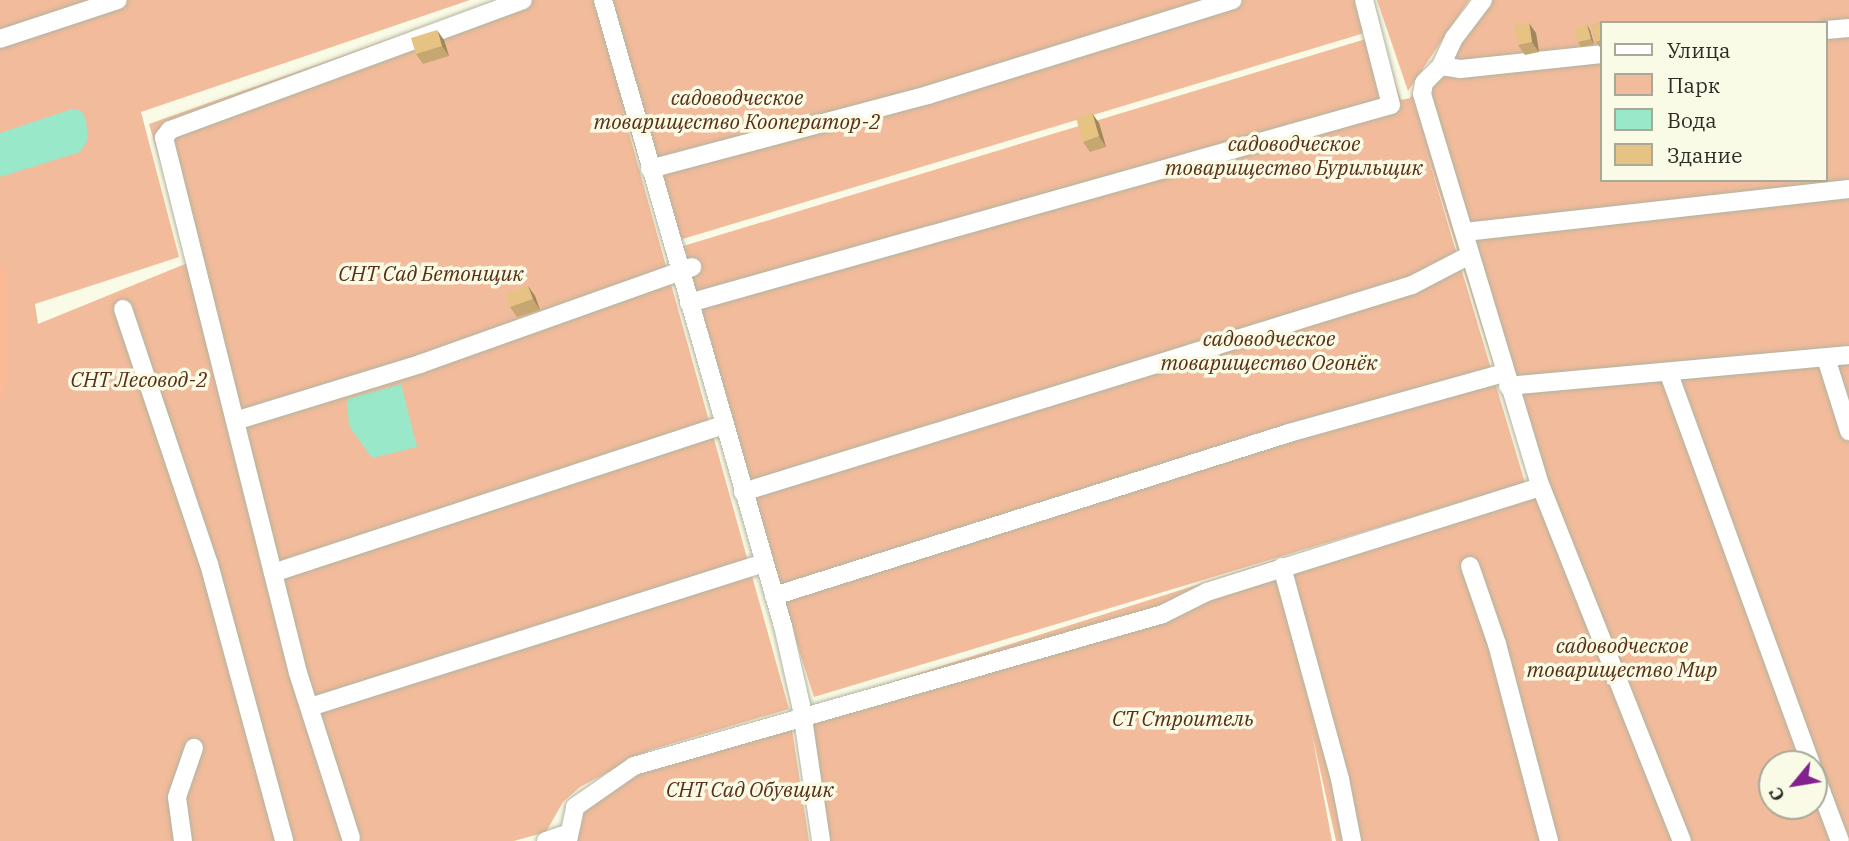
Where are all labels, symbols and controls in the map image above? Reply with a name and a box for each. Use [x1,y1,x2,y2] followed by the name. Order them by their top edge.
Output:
[1601,21,1828,182] legend
[1667,36,1731,64] text: Улица
[1667,71,1720,99] text: Парк
[593,84,881,134] park label: садоводческое товарищество Кооператор-2
[1667,106,1717,134] text: Вода
[1165,130,1423,180] park label: садоводческое товарищество Бурильщик
[1667,141,1742,169] text: Здание
[338,260,524,286] park label: СНТ Сад Бетонщик
[1160,325,1378,375] park label: садоводческое товарищество Огонёк
[70,366,208,392] park label: СНТ Лесовод-2
[1527,632,1717,682] park label: садоводческое товарищество Мир
[1112,705,1254,731] park label: СТ Строитель
[1758,750,1828,820] north arrow
[666,776,834,802] park label: СНТ Сад Обувщик
[1763,783,1790,806] text: С

